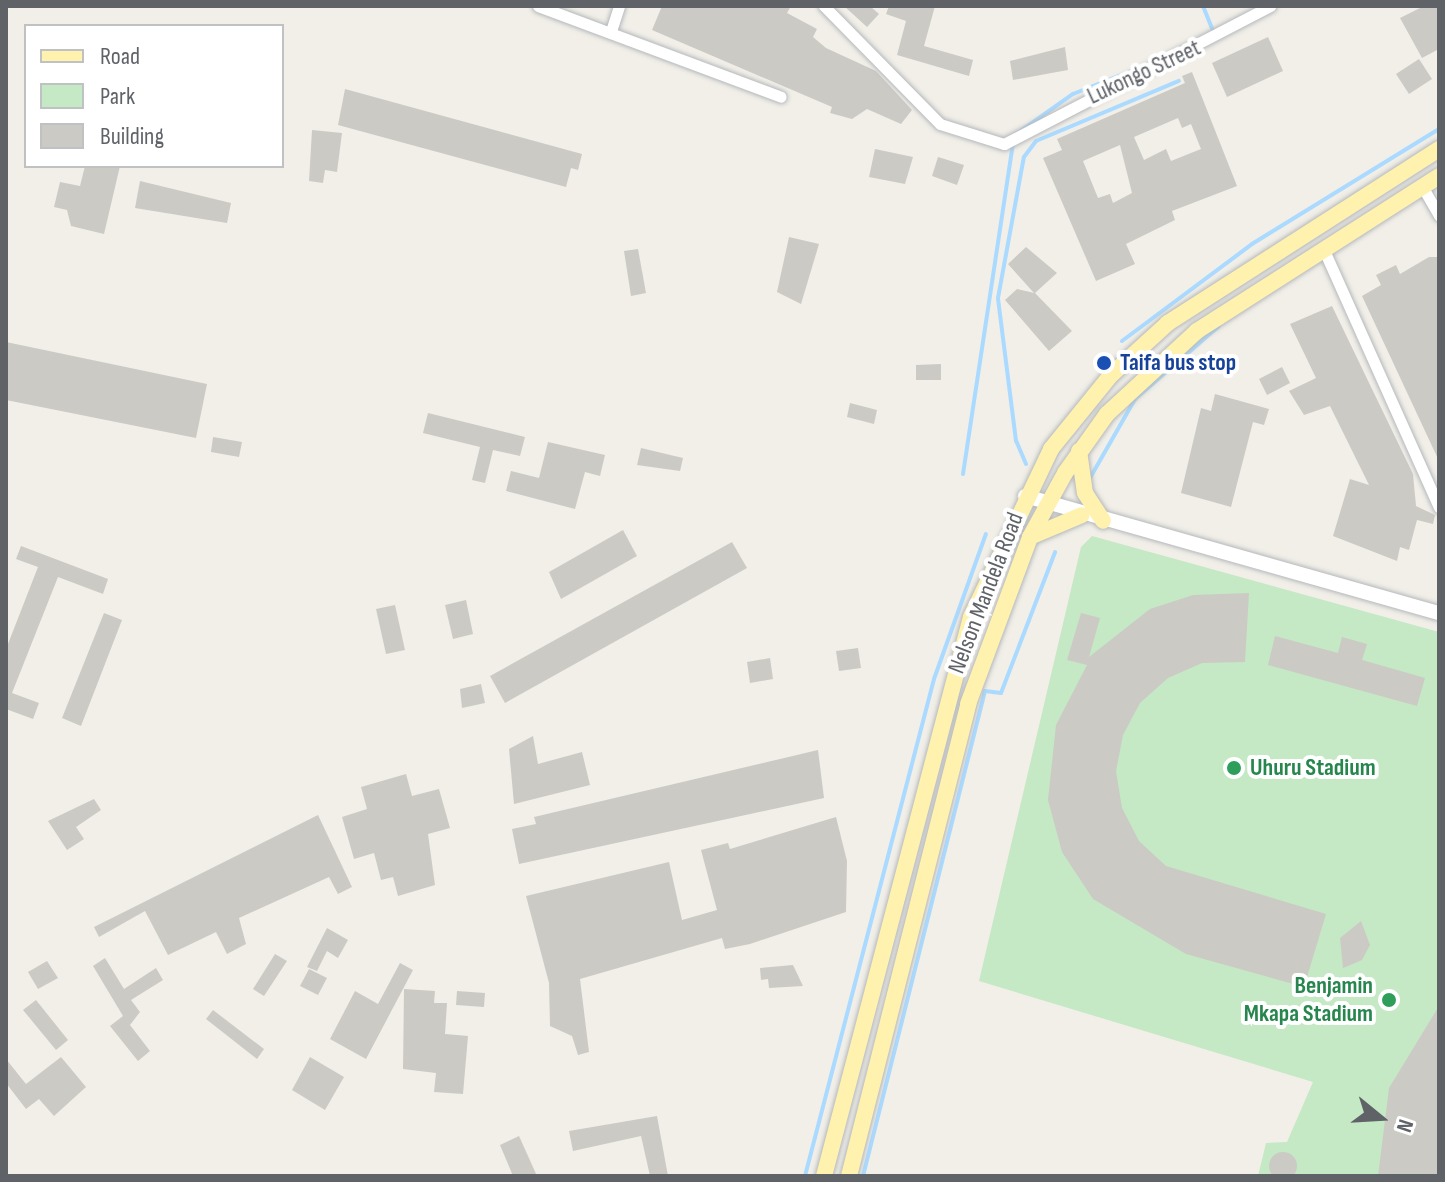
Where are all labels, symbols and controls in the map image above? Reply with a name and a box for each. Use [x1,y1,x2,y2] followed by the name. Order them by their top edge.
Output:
[24,24,284,168] legend
[1083,33,1205,111] street label: Lukongo Street
[100,42,140,71] text: Road
[100,82,135,111] text: Park
[100,122,164,151] text: Building
[1120,349,1236,377] place label: Taifa bus stop
[1095,354,1113,372] marker: Taifa bus stop
[942,509,1030,677] street label: Nelson Mandela Road
[1250,754,1376,782] place label: Uhuru Stadium
[1225,759,1243,777] marker: Uhuru Stadium
[1244,972,1373,1028] place label: Benjamin Mkapa Stadium
[1380,991,1398,1009] marker: Benjamin Mkapa Stadium
[1341,1078,1421,1158] north arrow
[1390,1116,1419,1135] text: N

